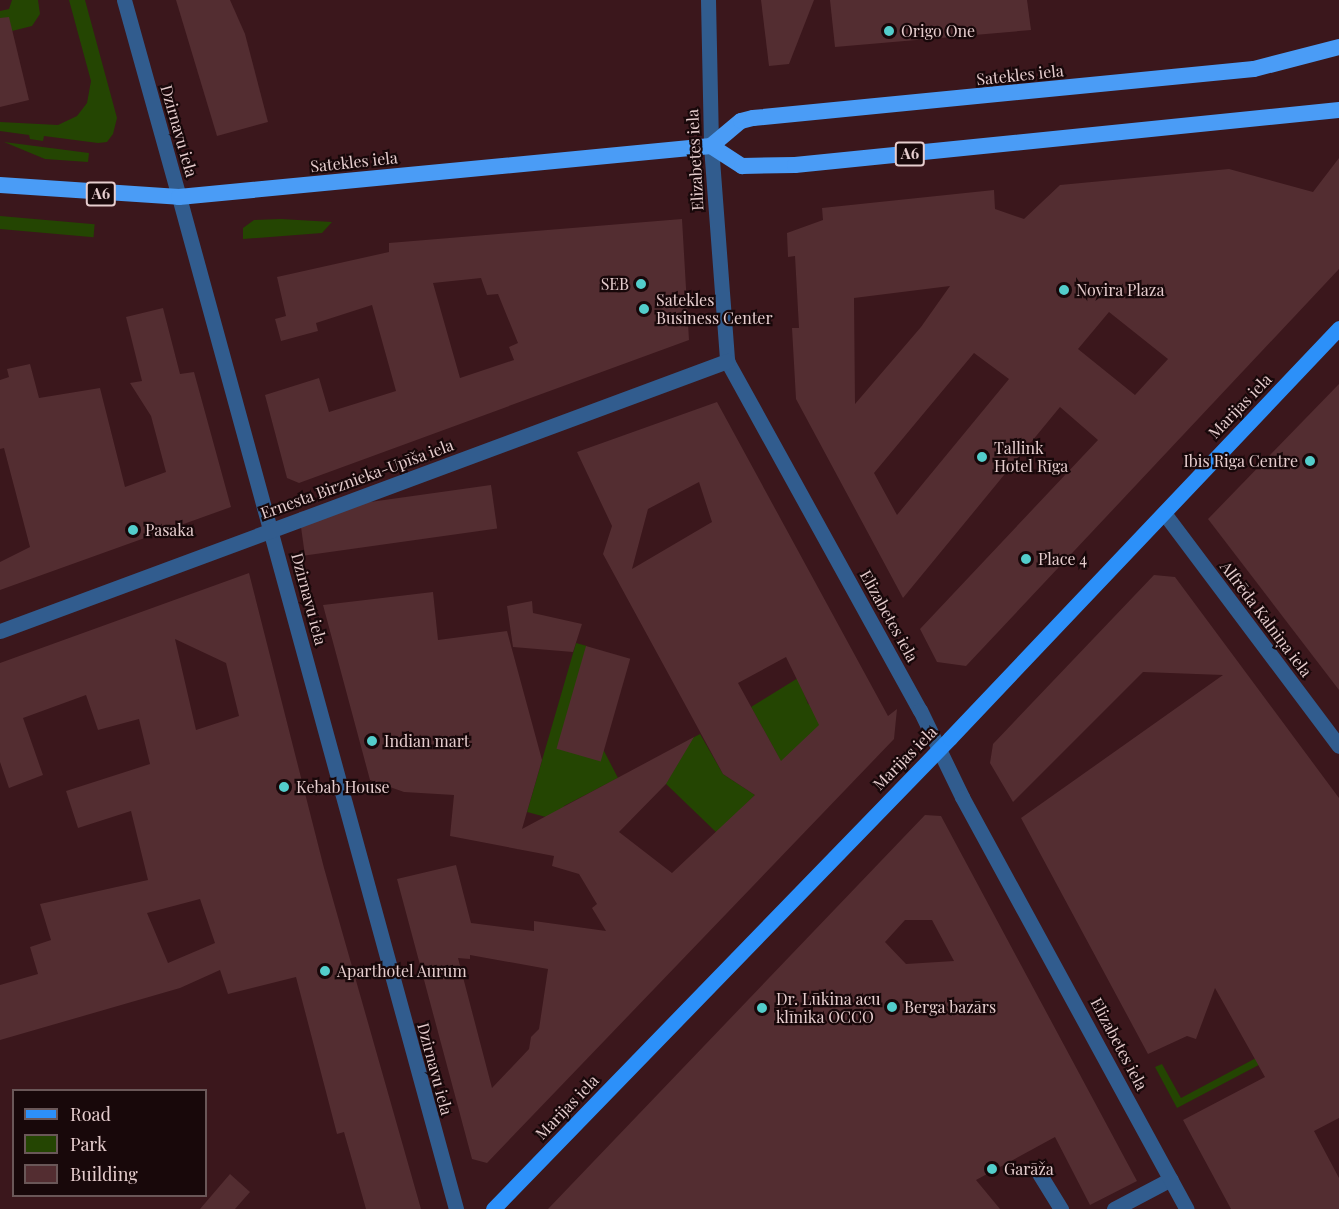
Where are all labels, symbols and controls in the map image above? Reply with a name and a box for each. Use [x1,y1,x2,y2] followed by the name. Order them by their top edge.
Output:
[901,21,975,41] place label: Origo One
[882,24,896,38] marker: Origo One
[975,61,1065,89] street label: Satekles iela
[157,83,201,179] street label: Dzirnavu iela
[683,109,707,211] street label: Elizabetes iela
[894,142,926,166] road number: A6
[309,148,399,176] street label: Satekles iela
[84,182,118,206] road number: A6
[601,274,629,294] place label: SEB
[634,277,648,291] marker: SEB
[1076,280,1165,300] place label: Novira Plaza
[1057,283,1071,297] marker: Novira Plaza
[656,290,773,328] place label: Satekles Business Center
[637,302,651,316] marker: Satekles Business Center
[1204,370,1276,442] street label: Marijas iela
[258,435,456,523] street label: Ernesta Birznieka-Upīša iela
[994,438,1068,476] place label: Tallink Hotel Rīga
[975,450,989,464] marker: Tallink Hotel Rīga
[1183,451,1298,471] place label: Ibis Riga Centre
[1303,454,1317,468] marker: Ibis Riga Centre
[145,520,194,540] place label: Pasaka
[126,523,140,537] marker: Pasaka
[1038,549,1088,569] place label: Place 4
[287,551,331,647] street label: Dzirnavu iela
[1019,552,1033,566] marker: Place 4
[1216,557,1316,681] street label: Alfrēda Kalniņa iela
[856,567,922,665] street label: Elizabetes iela
[869,722,941,794] street label: Marijas iela
[384,731,469,751] place label: Indian mart
[365,734,379,748] marker: Indian mart
[296,777,390,797] place label: Kebab House
[277,780,291,794] marker: Kebab House
[337,961,467,981] place label: Aparthotel Aurum
[318,964,332,978] marker: Aparthotel Aurum
[776,989,881,1027] place label: Dr. Lūkina acu klīnika OCCO
[1087,994,1151,1094] street label: Elizabetes iela
[904,997,996,1017] place label: Berga bazārs
[753,999,771,1017] marker: Dr. Lūkina acu klīnika OCCO
[885,1000,899,1014] marker: Berga bazārs
[413,1021,457,1117] street label: Dzirnavu iela
[531,1071,603,1143] street label: Marijas iela
[12,1089,207,1197] legend
[70,1102,111,1126] text: Road
[70,1132,107,1156] text: Park
[1004,1159,1054,1179] place label: Garāža
[70,1162,138,1186] text: Building
[985,1162,999,1176] marker: Garāža

